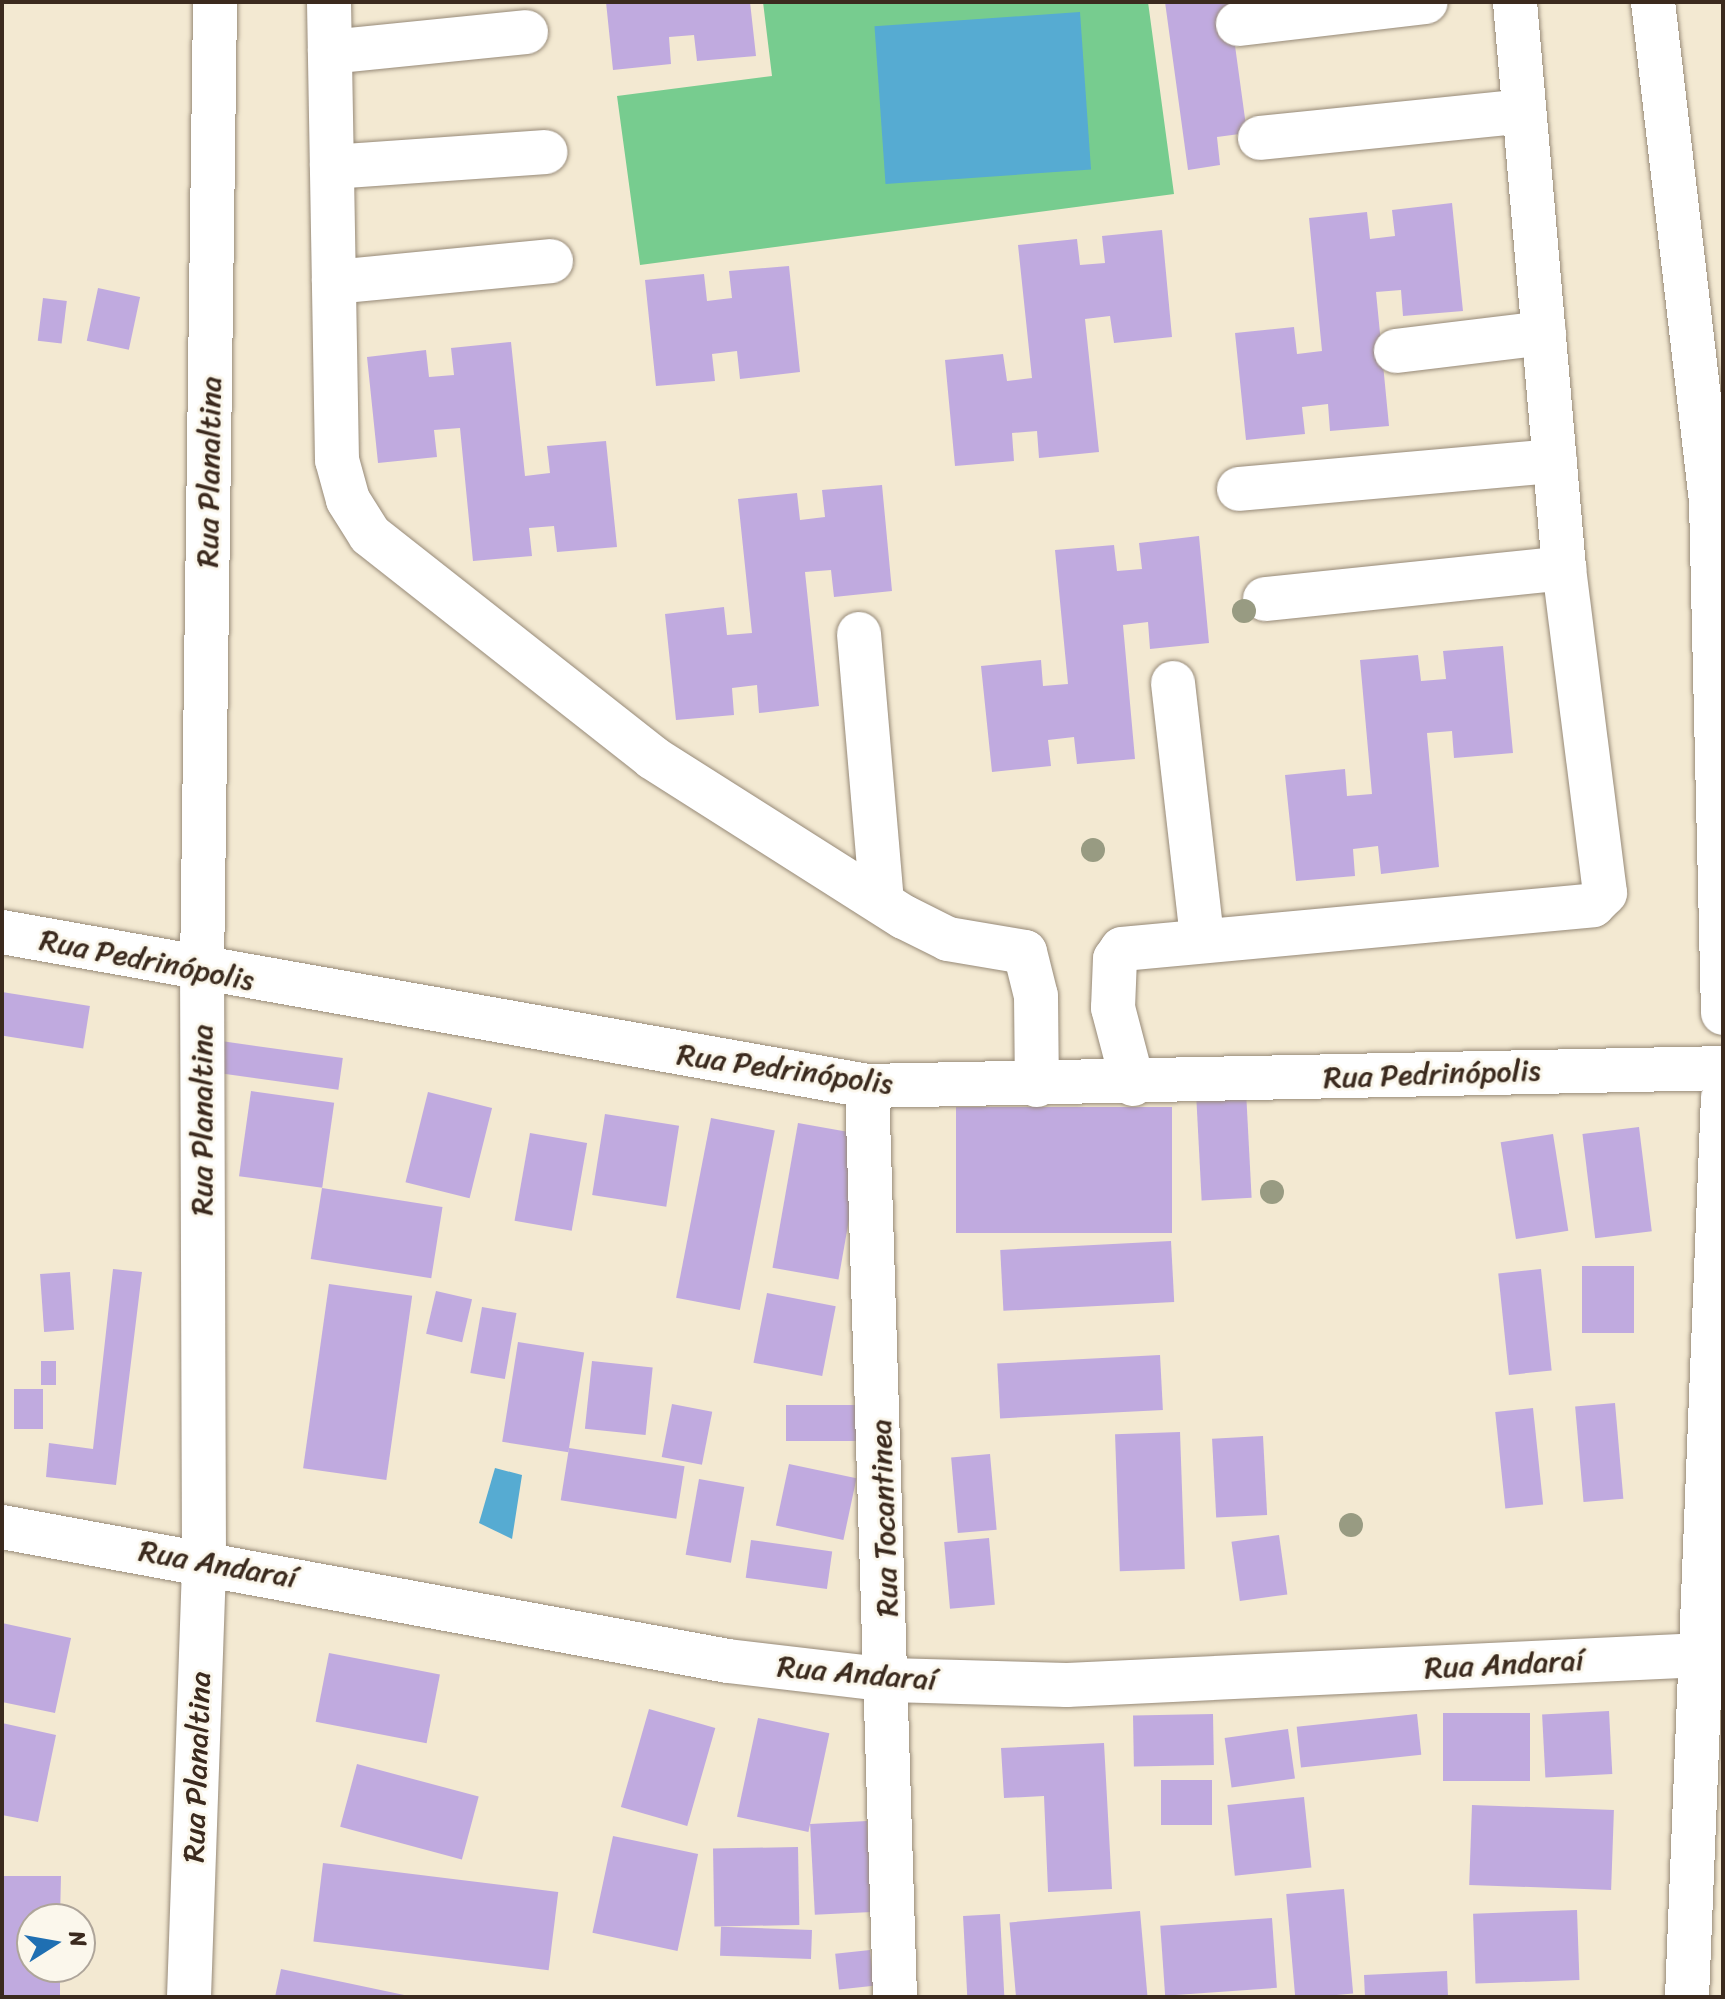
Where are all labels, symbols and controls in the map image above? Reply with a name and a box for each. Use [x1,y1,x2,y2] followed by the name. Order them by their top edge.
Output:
[189,376,229,568] street label: Rua Planaltina
[36,921,258,999] street label: Rua Pedrinópolis
[184,1024,220,1216] street label: Rua Planaltina
[674,1036,896,1102] street label: Rua Pedrinópolis
[1322,1052,1542,1096] street label: Rua Pedrinópolis
[863,1418,905,1618] street label: Rua Tocantinea
[136,1532,300,1596] street label: Rua Andaraí
[1423,1642,1585,1686] street label: Rua Andaraí
[776,1648,938,1698] street label: Rua Andaraí
[176,1671,218,1863] street label: Rua Planaltina
[16,1903,96,1983] north arrow
[57,1928,99,1950] text: N

